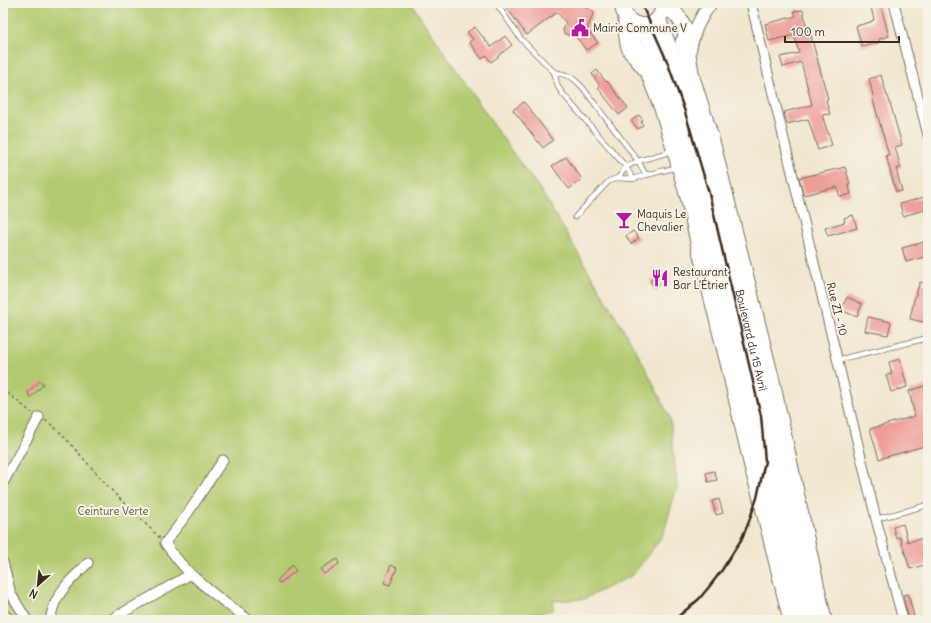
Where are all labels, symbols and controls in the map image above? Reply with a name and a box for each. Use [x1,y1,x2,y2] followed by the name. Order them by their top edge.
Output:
[570,18,590,38] public building icon: Mairie Commune V
[785,18,899,44] scale bar
[593,21,687,35] place label: Mairie Commune V
[791,24,825,39] text: 100 m
[637,207,686,234] place label: Maquis Le Chevalier
[614,210,634,230] bar icon: Maquis Le Chevalier
[673,265,729,292] place label: Restaurant Bar L’Étrier
[650,268,670,288] restaurant icon: Restaurant Bar L’Étrier
[824,281,850,337] street label: Rue ZI - 10
[732,288,770,392] street label: Boulevard du 15 Avril
[78,504,148,518] park label: Ceinture Verte
[18,565,58,605] north arrow
[27,586,40,602] text: N

